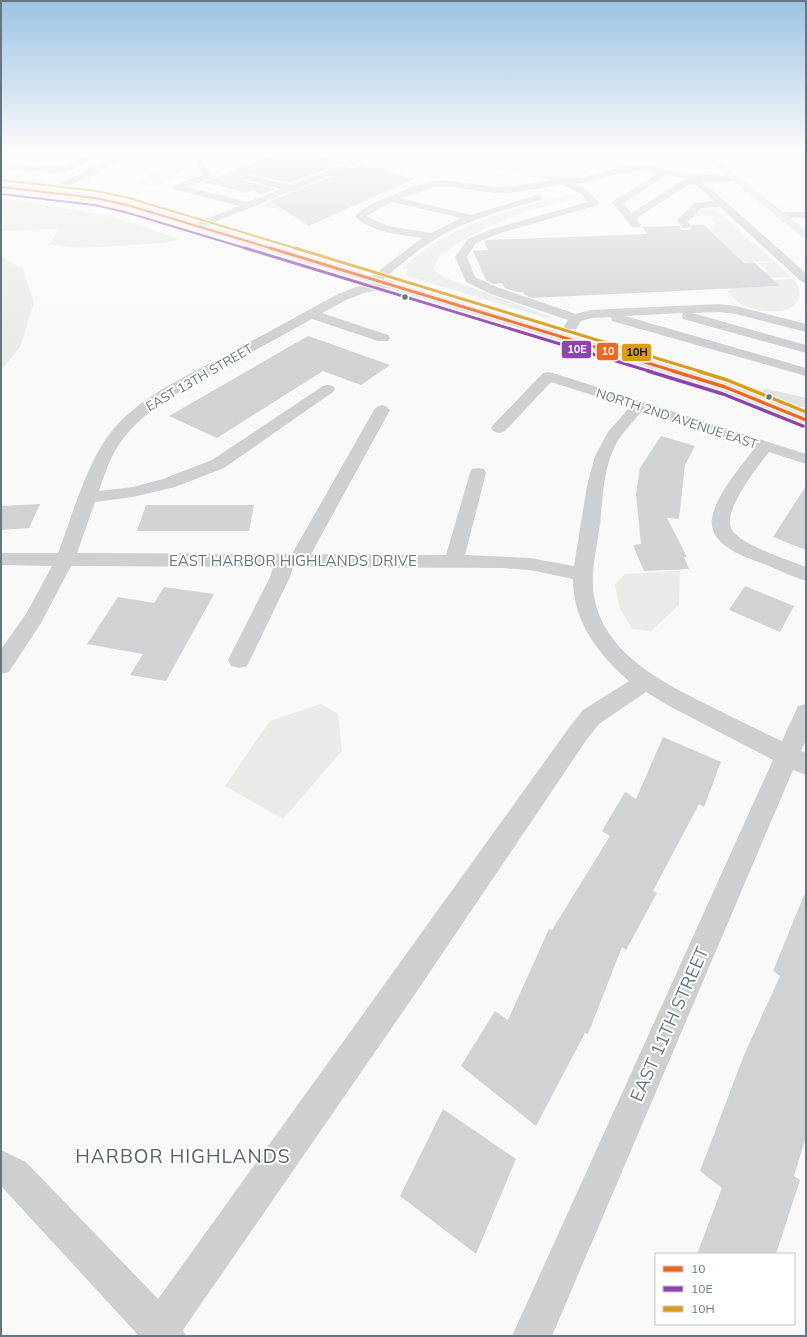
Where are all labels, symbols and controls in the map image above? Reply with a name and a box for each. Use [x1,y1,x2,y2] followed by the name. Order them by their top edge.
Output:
[400,292,410,302] unlabelled marker
[143,340,255,414] street label: EAST 13TH STREET
[561,340,592,359] line badge: 10E
[567,342,587,356] text: 10E
[596,342,619,361] line badge: 10
[621,343,652,362] line badge: 10H
[601,344,615,358] text: 10
[626,345,648,359] text: 10H
[594,384,760,452] street label: NORTH 2ND AVENUE EAST
[764,392,774,402] unlabelled marker
[169,551,417,570] street label: EAST HARBOR HIGHLANDS DRIVE
[625,943,714,1105] street label: EAST 11TH STREET
[75,1144,291,1168] district label: HARBOR HIGHLANDS
[655,1253,795,1325] legend
[691,1261,705,1276] text: 10
[691,1281,712,1296] text: 10E
[691,1301,715,1316] text: 10H

